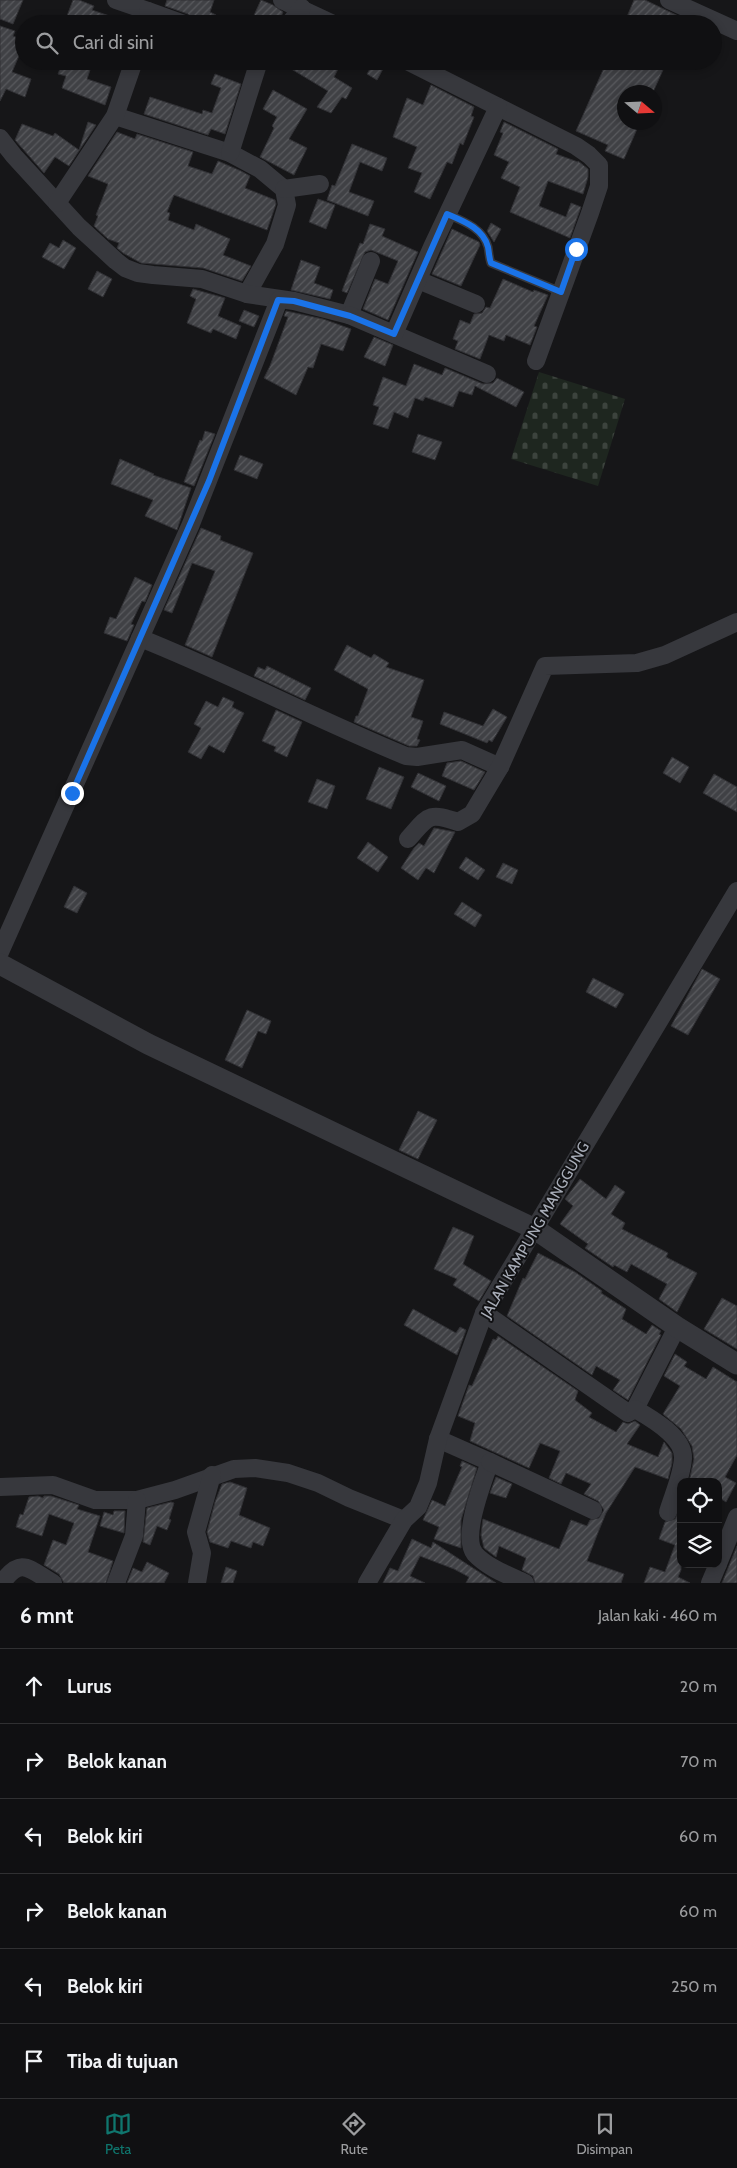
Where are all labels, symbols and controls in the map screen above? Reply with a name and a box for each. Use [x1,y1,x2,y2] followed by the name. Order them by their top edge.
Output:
[15,15,722,70] search box
[33,29,61,57] icon: search
[73,31,154,54] text: Cari di sini
[617,85,662,130] north arrow
[565,238,588,261] route start
[61,782,84,805] route end
[477,1139,593,1322] street label: JALAN KAMPUNG MANGGUNG
[677,1478,722,1568] map controls
[677,1478,722,1523] button: locate
[677,1523,722,1568] button: layers
[20,1603,73,1628] text: 6 mnt
[598,1606,717,1625] text: Jalan kaki · 460 m
[20,1672,48,1700] icon: ahead
[67,1675,112,1698] text: Lurus
[680,1677,717,1696] text: 20 m
[20,1747,48,1775] icon: right
[67,1750,167,1773] text: Belok kanan
[680,1752,717,1771] text: 70 m
[20,1822,48,1850] icon: left
[67,1825,143,1848] text: Belok kiri
[679,1827,717,1846] text: 60 m
[20,1897,48,1925] icon: right
[67,1900,167,1923] text: Belok kanan
[679,1902,717,1921] text: 60 m
[20,1972,48,2000] icon: left
[67,1975,143,1998] text: Belok kiri
[671,1977,717,1996] text: 250 m
[20,2047,48,2075] icon: arrive
[67,2050,178,2073] text: Tiba di tujuan
[104,2110,132,2158] tab: Peta
[340,2110,368,2158] tab: Rute
[576,2110,633,2158] tab: Disimpan

